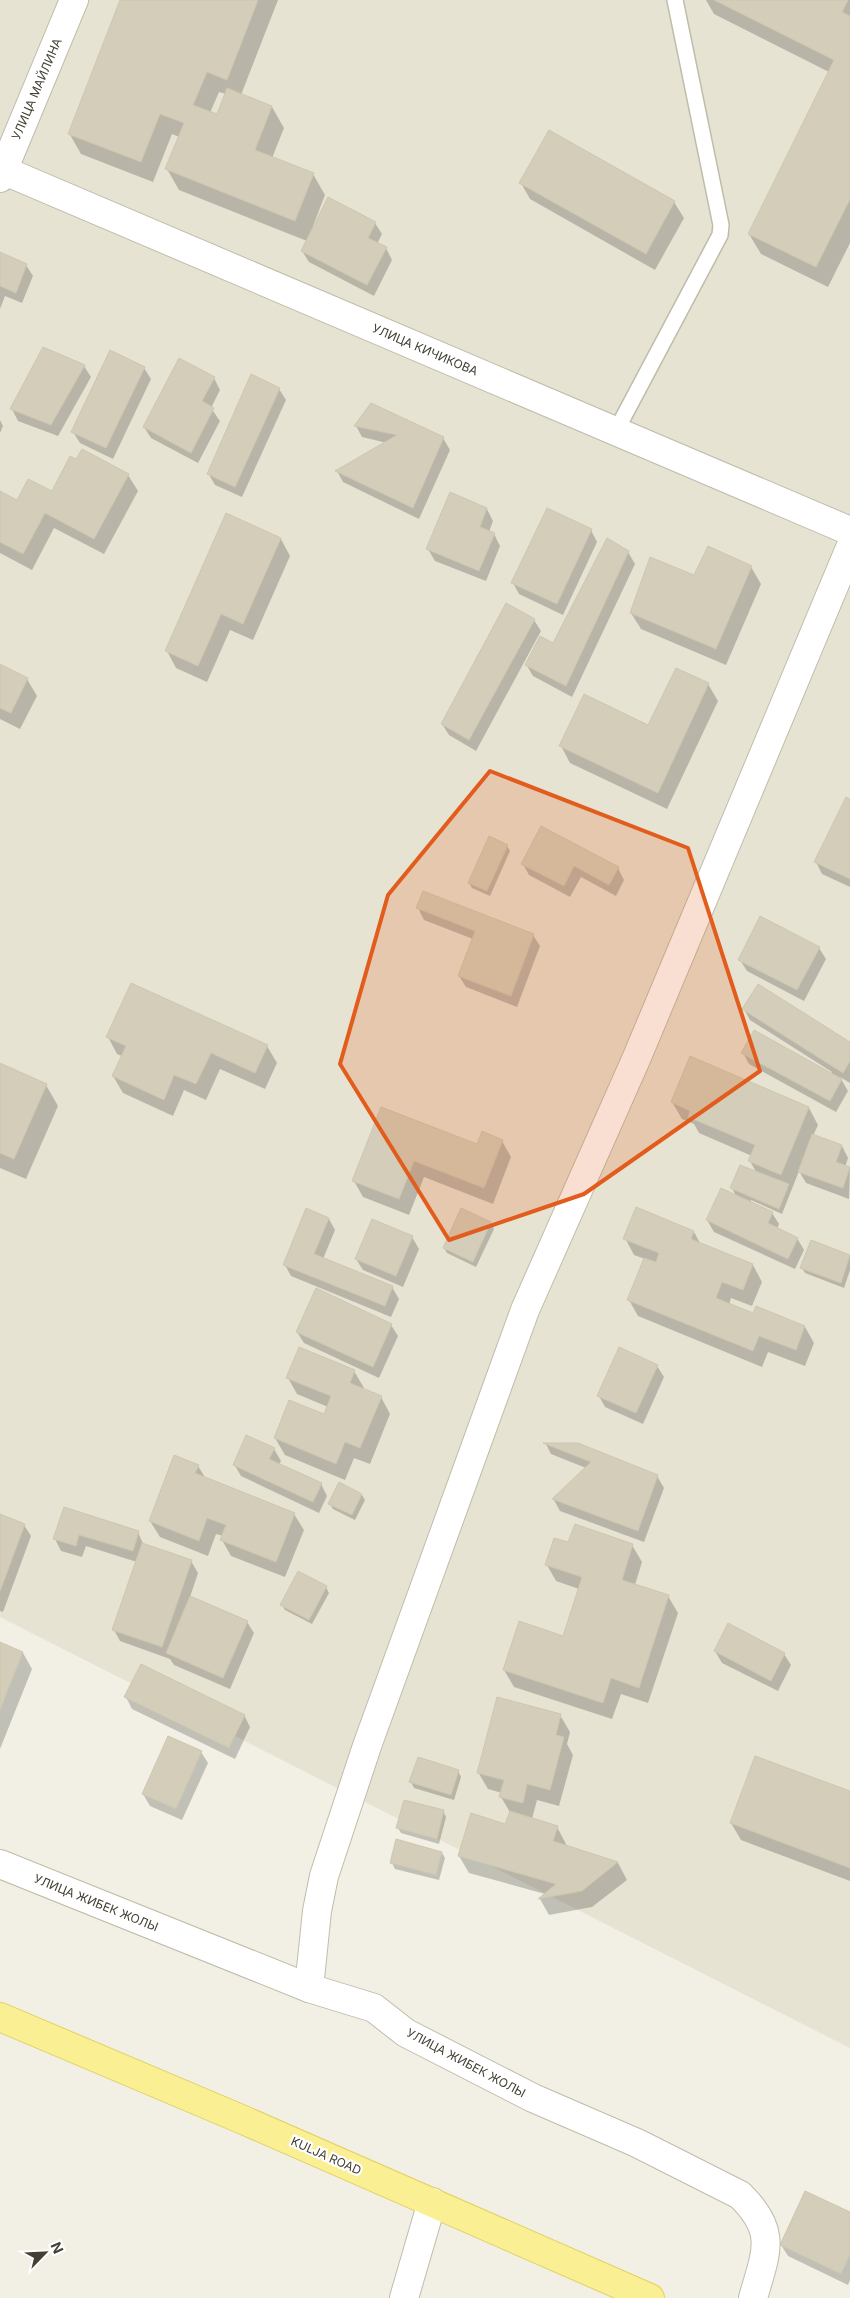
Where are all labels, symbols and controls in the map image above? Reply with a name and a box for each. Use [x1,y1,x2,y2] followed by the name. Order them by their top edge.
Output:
[8,36,65,142] street label: УЛИЦА МАЙЛИНА
[370,320,480,379] street label: УЛИЦА КИЧИКОВА
[32,1871,161,1934] street label: УЛИЦА ЖИБЕК ЖОЛЫ
[404,2025,528,2100] street label: УЛИЦА ЖИБЕК ЖОЛЫ
[289,2133,364,2178] street label: KULJA ROAD
[20,2228,70,2278] north arrow
[47,2239,67,2256] text: N

